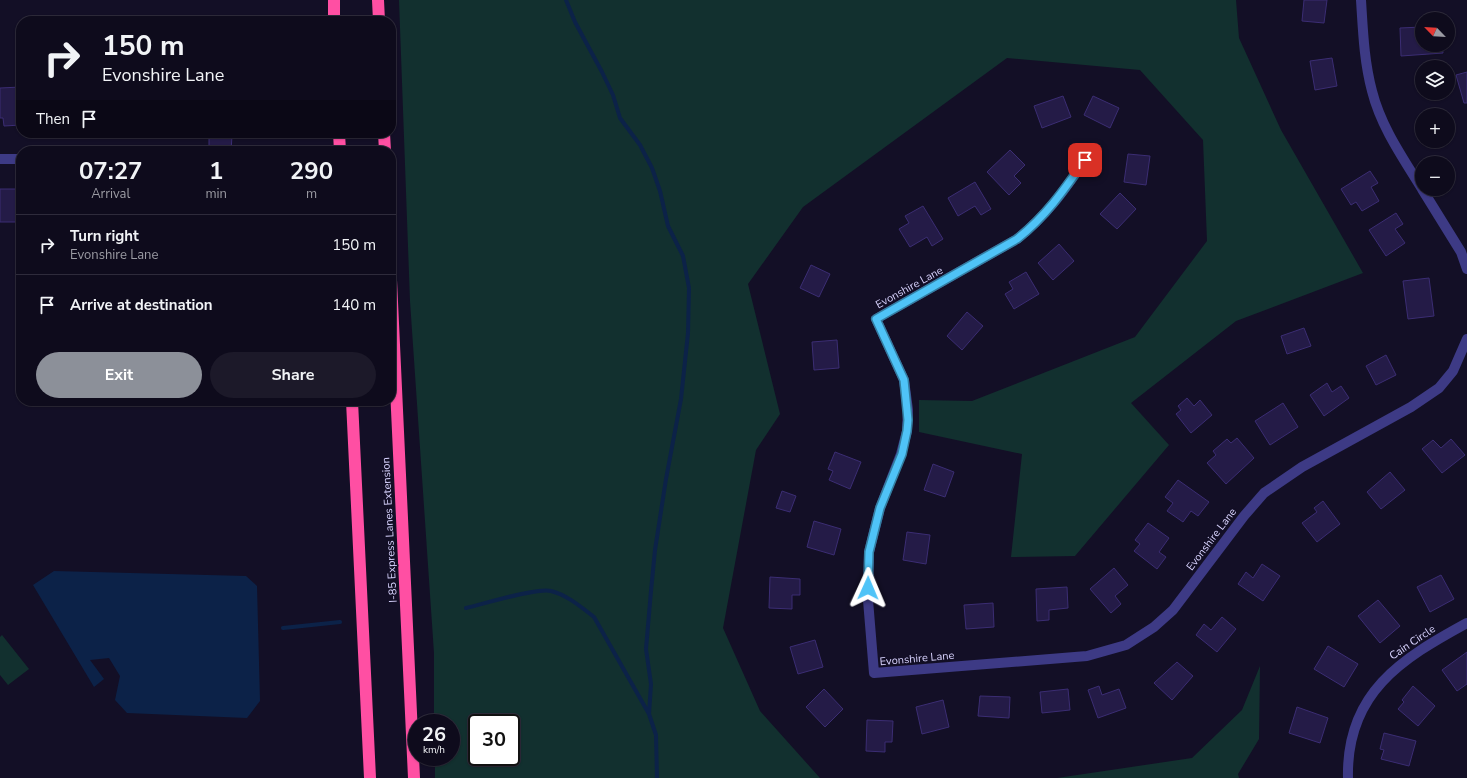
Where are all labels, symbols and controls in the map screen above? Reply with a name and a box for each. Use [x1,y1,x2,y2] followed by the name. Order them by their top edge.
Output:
[1415,12,1455,52] north arrow
[1415,12,1455,196] map controls
[102,27,185,65] text: 150 m
[36,32,88,84] icon: right
[1415,60,1455,100] button: layers
[102,63,224,87] text: Evonshire Lane
[78,108,100,130] icon: arrive
[1415,108,1455,148] button: +
[36,109,70,129] text: Then
[1068,143,1102,177] pin
[1074,149,1096,171] icon: arrive
[79,155,142,187] text: 07:27
[209,155,223,187] text: 1
[290,155,333,187] text: 290
[1415,156,1455,196] button: −
[91,185,130,203] text: Arrival
[205,185,227,203] text: min
[306,185,317,203] text: m
[70,226,139,246] text: Turn right
[36,234,58,256] icon: right
[332,235,376,255] text: 150 m
[70,246,158,264] text: Evonshire Lane
[873,263,946,312] street label: Evonshire Lane
[36,294,58,316] icon: arrive
[70,295,213,315] text: Arrive at destination
[332,295,376,315] text: 140 m
[36,352,202,398] button: Exit
[210,352,376,398] button: Share
[378,457,401,603] street label: I-85 Express Lanes Extension
[1183,505,1240,574] street label: Evonshire Lane
[847,567,889,609] position arrow
[1386,621,1438,663] street label: Cain Circle
[879,648,955,669] street label: Evonshire Lane
[468,714,520,766] speed limit sign: 30
[422,721,446,748] text: 26
[423,743,445,757] text: km/h

